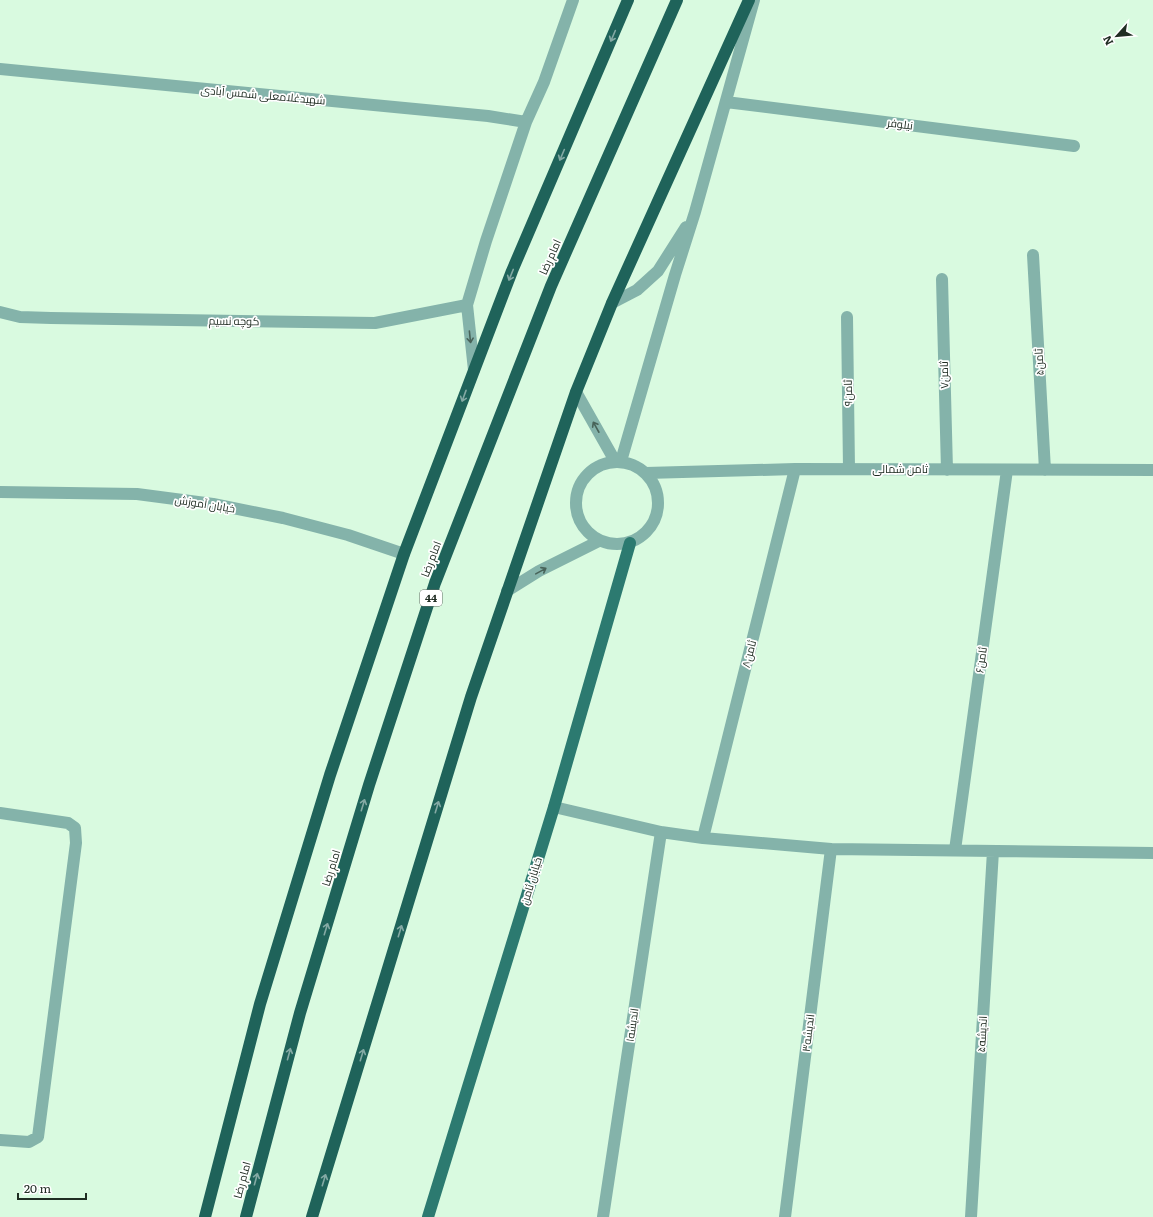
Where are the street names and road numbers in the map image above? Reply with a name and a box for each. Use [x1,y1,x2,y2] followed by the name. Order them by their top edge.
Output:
[200,81,326,107] street label: شهیدغلامعلی شمس آبادی
[885,113,914,133] street label: نیلوفر
[534,236,565,277] street label: امام رضا
[208,312,260,329] street label: کوچه نسیم
[1029,348,1047,376] street label: ثامن۵
[935,361,951,389] street label: ثامن۷
[839,379,855,406] street label: ثامن۹
[872,460,928,476] street label: ثامن شمالی
[174,490,236,516] street label: خیابان آموزش
[416,538,445,579] street label: امام رضا
[420,590,442,606] road number: 44
[737,638,759,669] street label: ثامن۸
[970,646,990,674] street label: ثامن۶
[317,847,344,888] street label: امام رضا
[515,855,545,907] street label: خیابان ثامن
[621,1007,641,1043] street label: اندیشه۱
[797,1013,817,1053] street label: اندیشه۳
[972,1015,990,1053] street label: اندیشه۵
[228,1160,255,1200] street label: امام رضا

